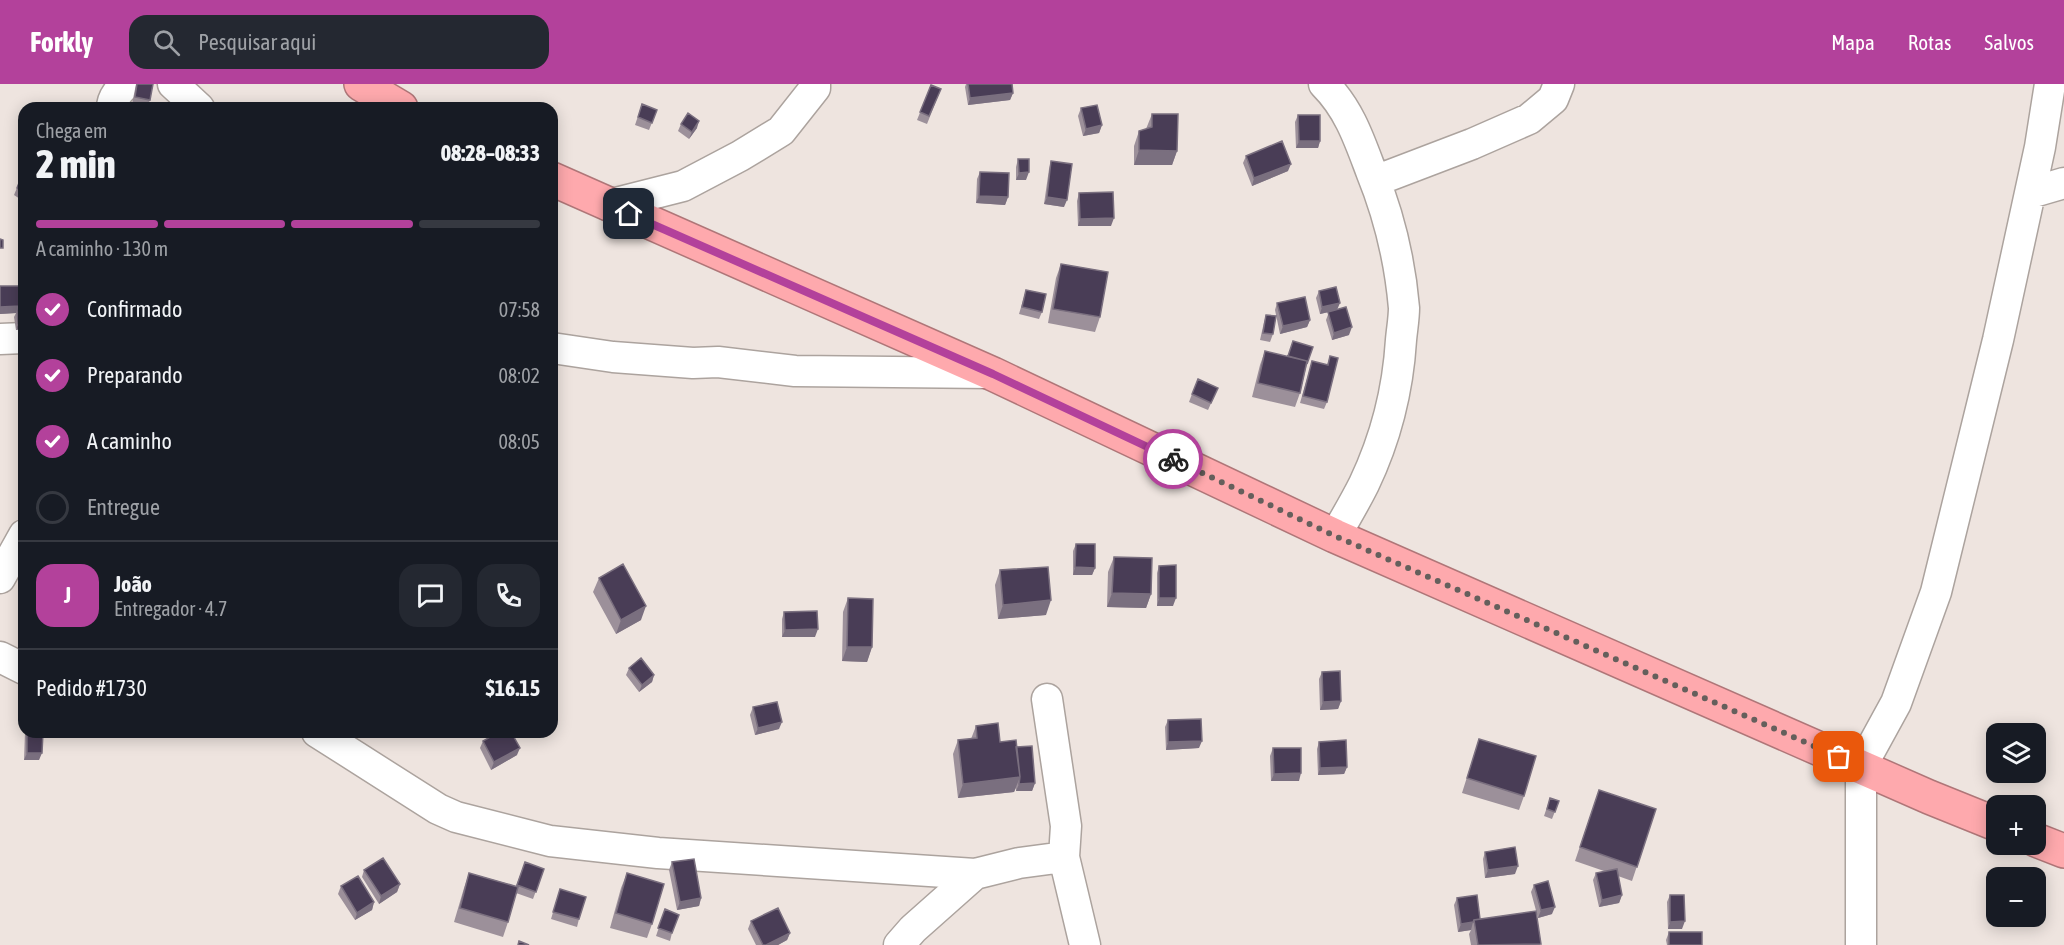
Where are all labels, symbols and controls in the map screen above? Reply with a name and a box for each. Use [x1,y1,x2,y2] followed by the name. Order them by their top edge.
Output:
[129,15,549,69] search box
[30,26,93,58] text: Forkly
[150,26,183,59] icon: search
[198,29,316,55] text: Pesquisar aqui
[1831,30,1875,54] text: Mapa
[1908,30,1951,54] text: Rotas
[1984,30,2034,54] text: Salvos
[36,119,108,142] text: Chega em
[441,140,540,166] text: 08:28–08:33
[36,142,116,186] text: 2 min
[603,188,654,239] pin
[612,197,645,230] icon: home
[36,237,168,260] text: A caminho · 130 m
[36,293,69,326] icon: check
[87,296,182,322] text: Confirmado
[499,298,540,321] text: 07:58
[36,359,69,392] icon: check
[87,362,183,388] text: Preparando
[498,364,540,387] text: 08:02
[36,425,69,458] icon: check
[87,428,172,454] text: A caminho
[1143,429,1203,489] courier
[498,430,540,453] text: 08:05
[1157,443,1190,476] icon: bike
[87,494,160,520] text: Entregue
[399,564,462,627] button: chat
[477,564,540,627] button: phone
[114,571,152,597] text: João
[64,582,71,608] text: J
[114,597,227,620] text: Entregador · 4.7
[36,675,147,701] text: Pedido #1730
[485,675,540,701] text: $16.15
[1986,723,2046,927] map controls
[1986,723,2046,783] button: layers
[1813,731,1864,782] pin
[1822,740,1855,773] icon: bag
[1986,795,2046,855] button: +
[1986,867,2046,927] button: −

